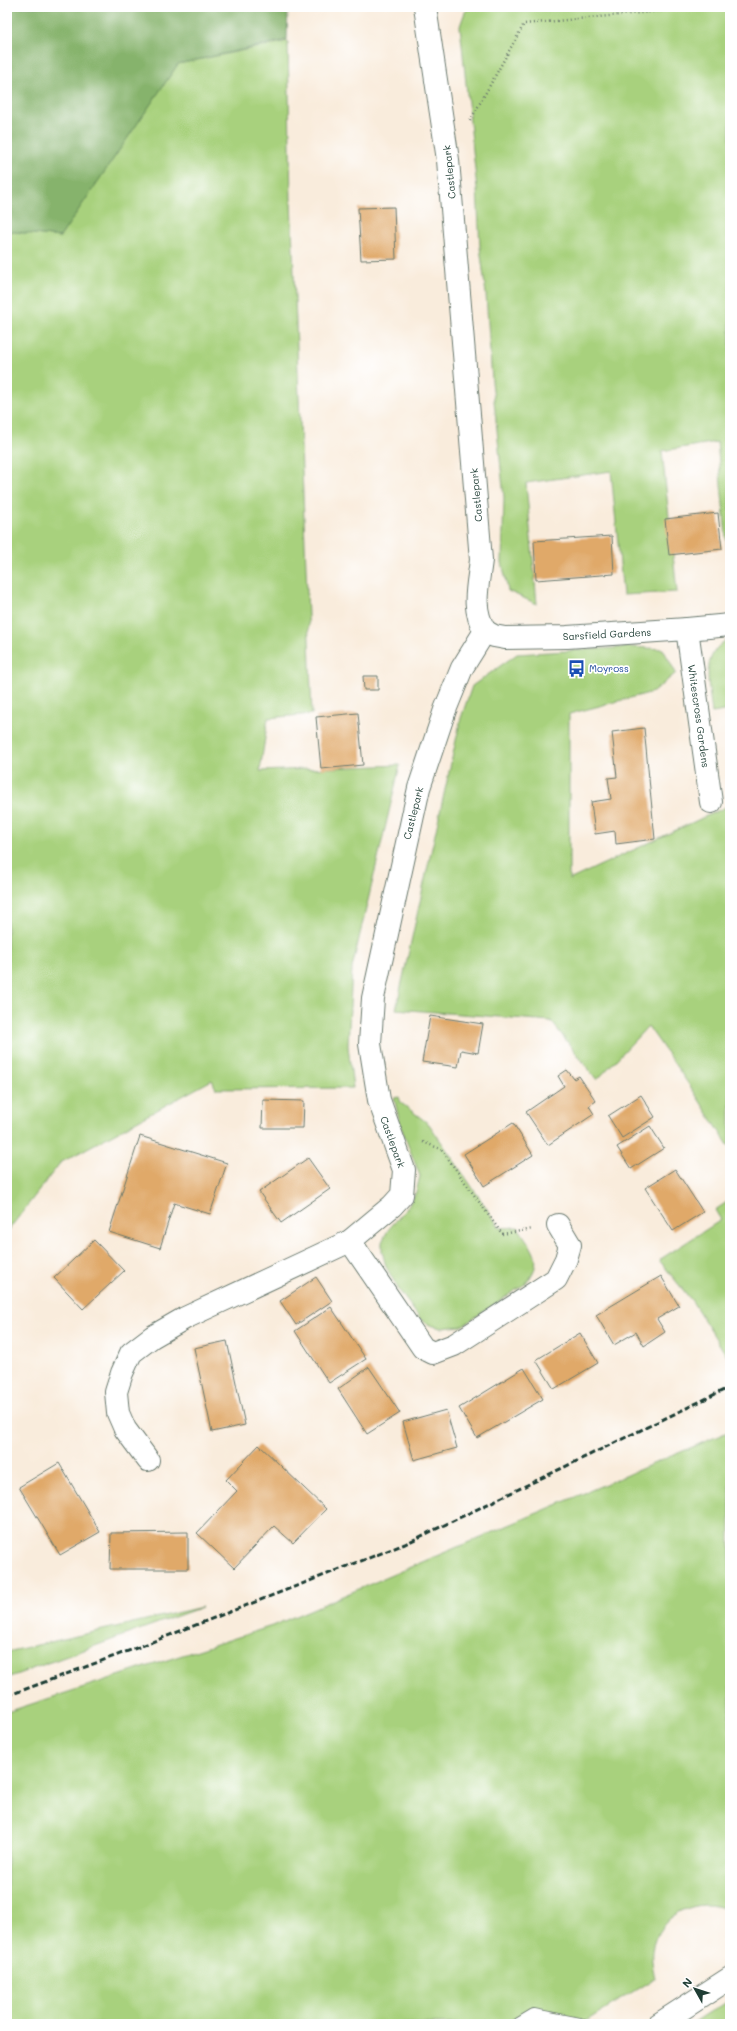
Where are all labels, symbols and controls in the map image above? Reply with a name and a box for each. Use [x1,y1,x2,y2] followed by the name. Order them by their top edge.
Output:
[439,144,459,200] street label: Castlepark
[467,467,485,523] street label: Castlepark
[562,625,652,643] street label: Sarsfield Gardens
[566,658,586,678] bus stop icon: Moyross
[589,661,629,675] place label: Moyross
[685,663,713,769] street label: Whitescross Gardens
[400,785,426,841] street label: Castlepark
[377,1114,409,1170] street label: Castlepark
[675,1969,715,2009] north arrow
[678,1974,695,1990] text: N

